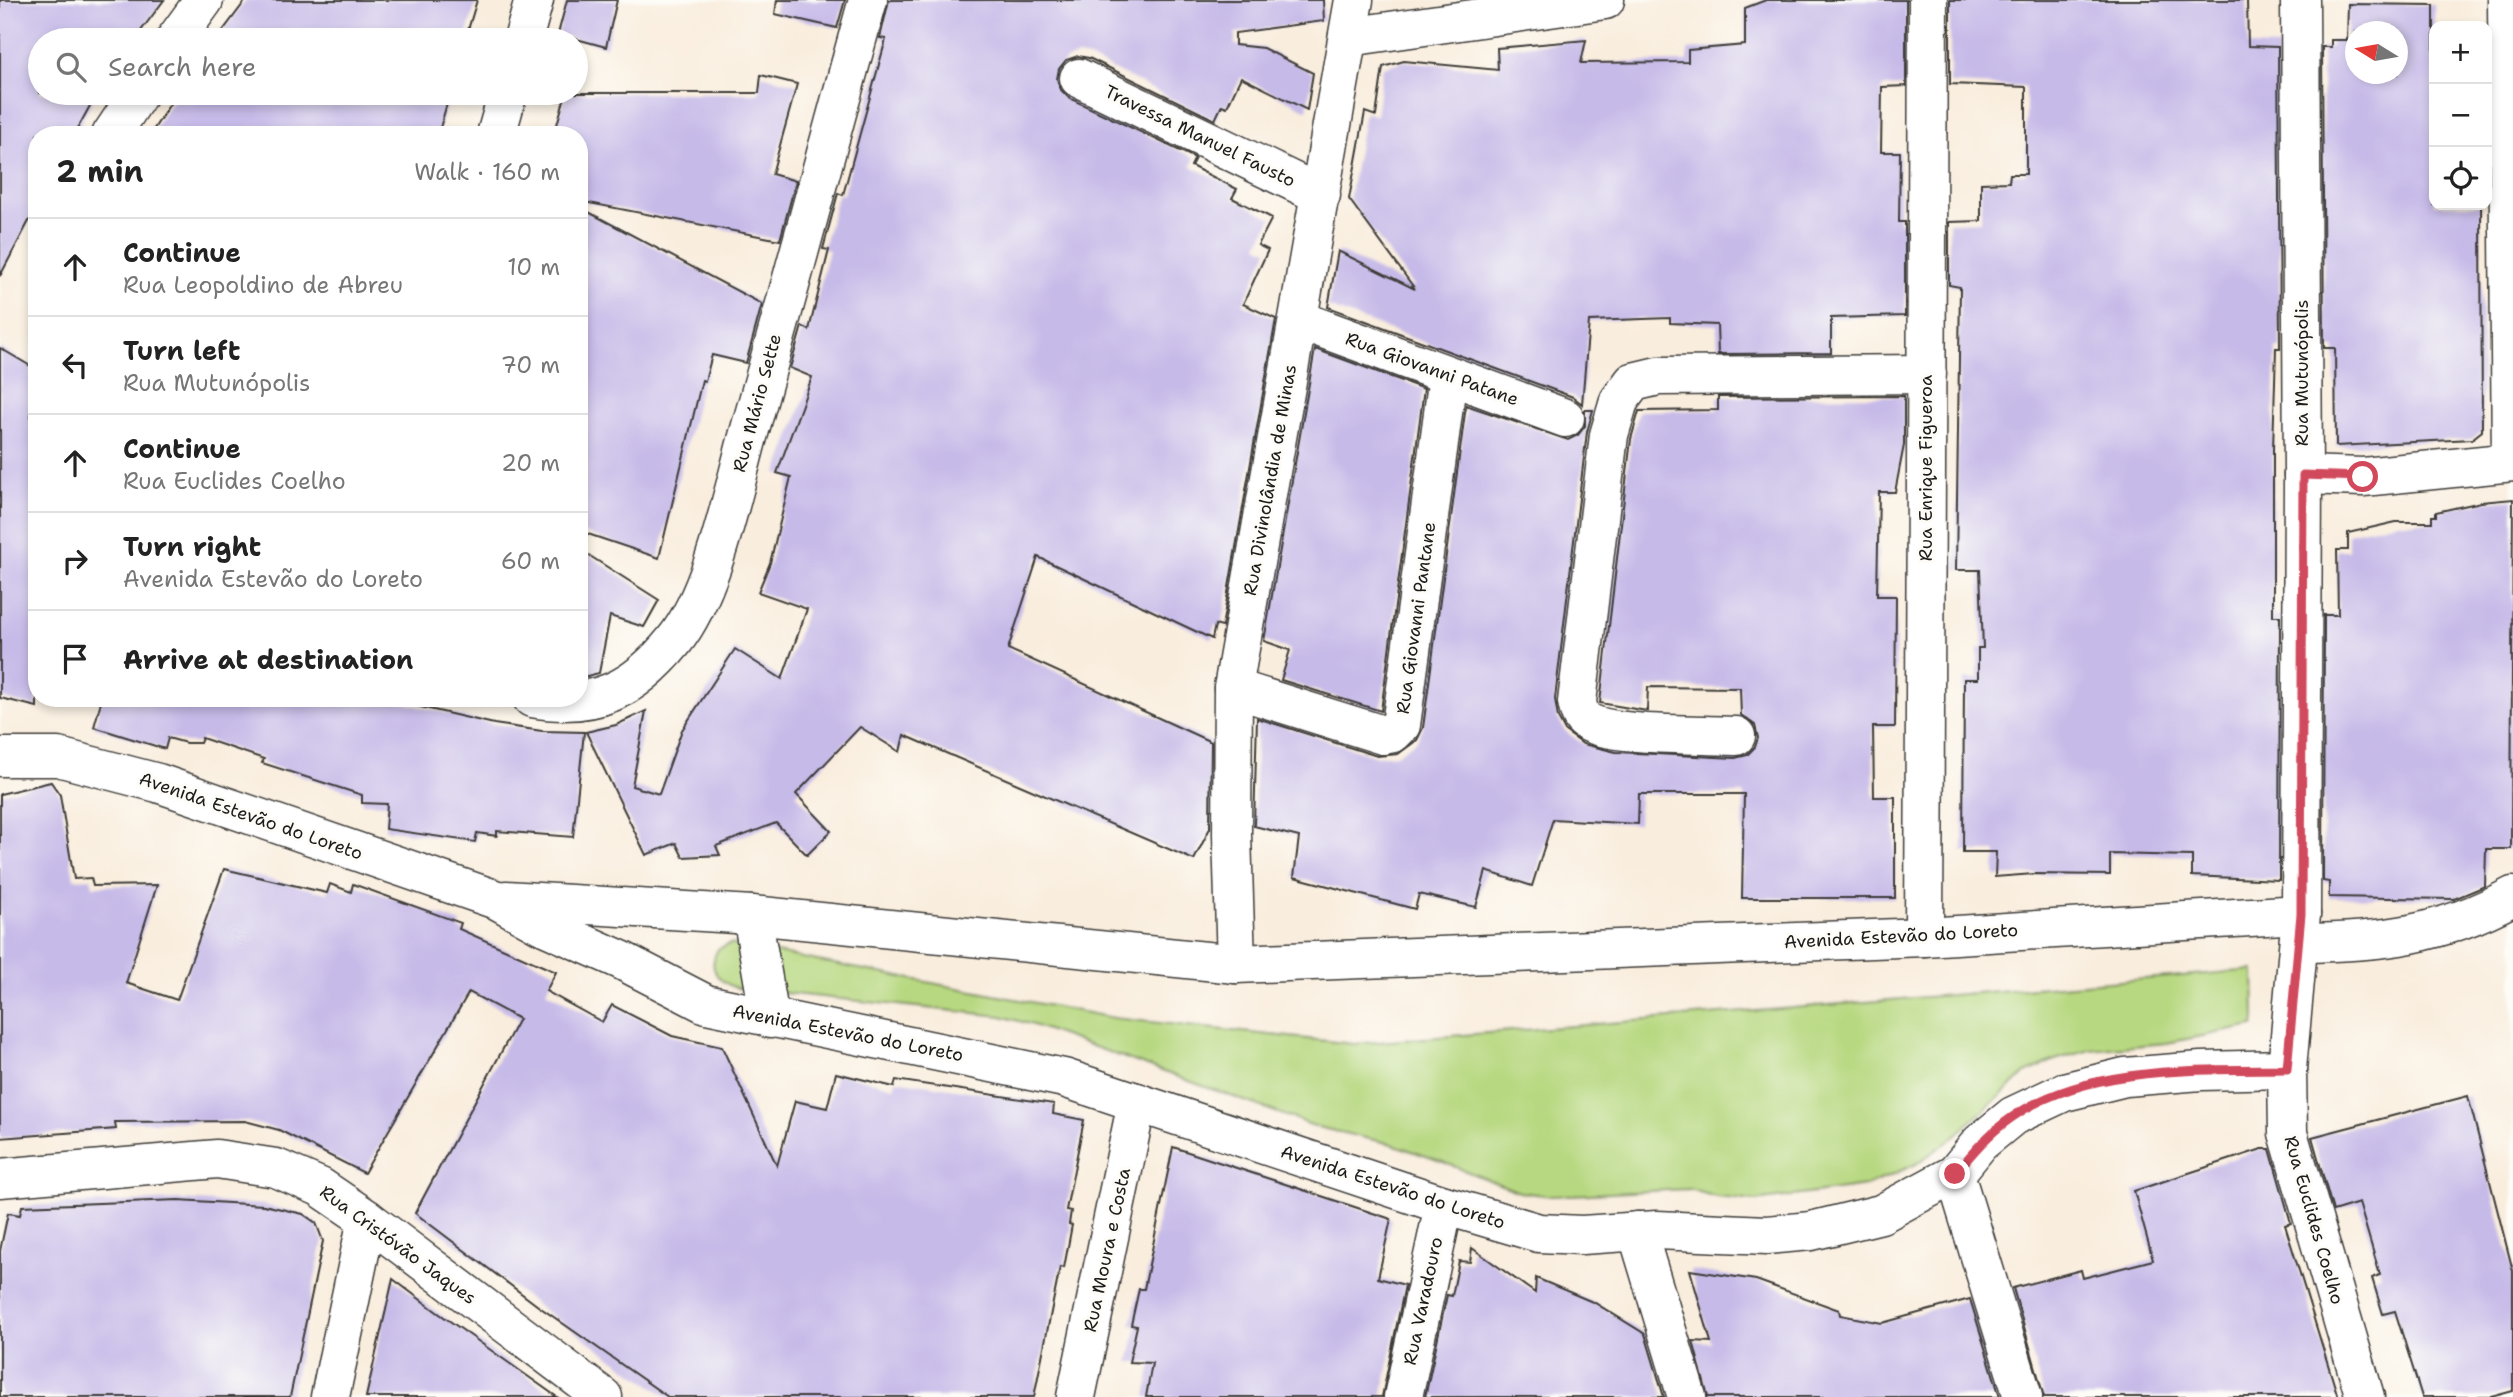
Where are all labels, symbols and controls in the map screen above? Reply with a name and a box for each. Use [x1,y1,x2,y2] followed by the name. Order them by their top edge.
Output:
[2345,21,2408,84] north arrow
[2429,21,2492,210] map controls
[2429,21,2492,84] button: +
[28,28,588,105] search box
[52,48,90,86] icon: search
[108,49,257,84] text: Search here
[1101,79,1299,193] street label: Travessa Manuel Fausto
[2429,84,2492,147] button: −
[2429,147,2492,210] button: locate
[56,151,143,192] text: 2 min
[414,157,560,187] text: Walk · 160 m
[123,235,241,270] text: Continue
[56,248,94,286] icon: ahead
[507,252,560,282] text: 10 m
[123,270,403,300] text: Rua Leopoldino de Abreu
[2290,300,2314,446] street label: Rua Mutunópolis
[1342,327,1522,411] street label: Rua Giovanni Patane
[727,331,787,475] street label: Rua Mário Sette
[123,333,240,368] text: Turn left
[56,346,94,384] icon: left
[501,350,560,380] text: 70 m
[1238,363,1302,597] street label: Rua Divinolândia de Minas
[123,368,310,398] text: Rua Mutunópolis
[1914,375,1938,561] street label: Rua Enrique Figueroa
[123,431,241,466] text: Continue
[56,444,94,482] icon: ahead
[501,448,560,478] text: 20 m
[2347,461,2378,492] route start
[123,466,346,496] text: Rua Euclides Coelho
[1391,520,1441,716] street label: Rua Giovanni Pantane
[123,529,261,564] text: Turn right
[56,542,94,580] icon: right
[501,546,560,576] text: 60 m
[123,564,423,594] text: Avenida Estevão do Loreto
[56,640,94,678] icon: arrive
[123,642,413,677] text: Arrive at destination
[136,766,366,866] street label: Avenida Estevão do Loreto
[1783,918,2019,954] street label: Avenida Estevão do Loreto
[731,999,965,1067] street label: Avenida Estevão do Loreto
[2278,1133,2350,1307] street label: Rua Euclides Coelho
[1278,1139,1508,1235] street label: Avenida Estevão do Loreto
[1939,1158,1970,1189] route end
[1078,1166,1136,1334] street label: Rua Moura e Costa
[315,1180,481,1310] street label: Rua Cristóvão Jaques
[1398,1235,1448,1367] street label: Rua Varadouro

